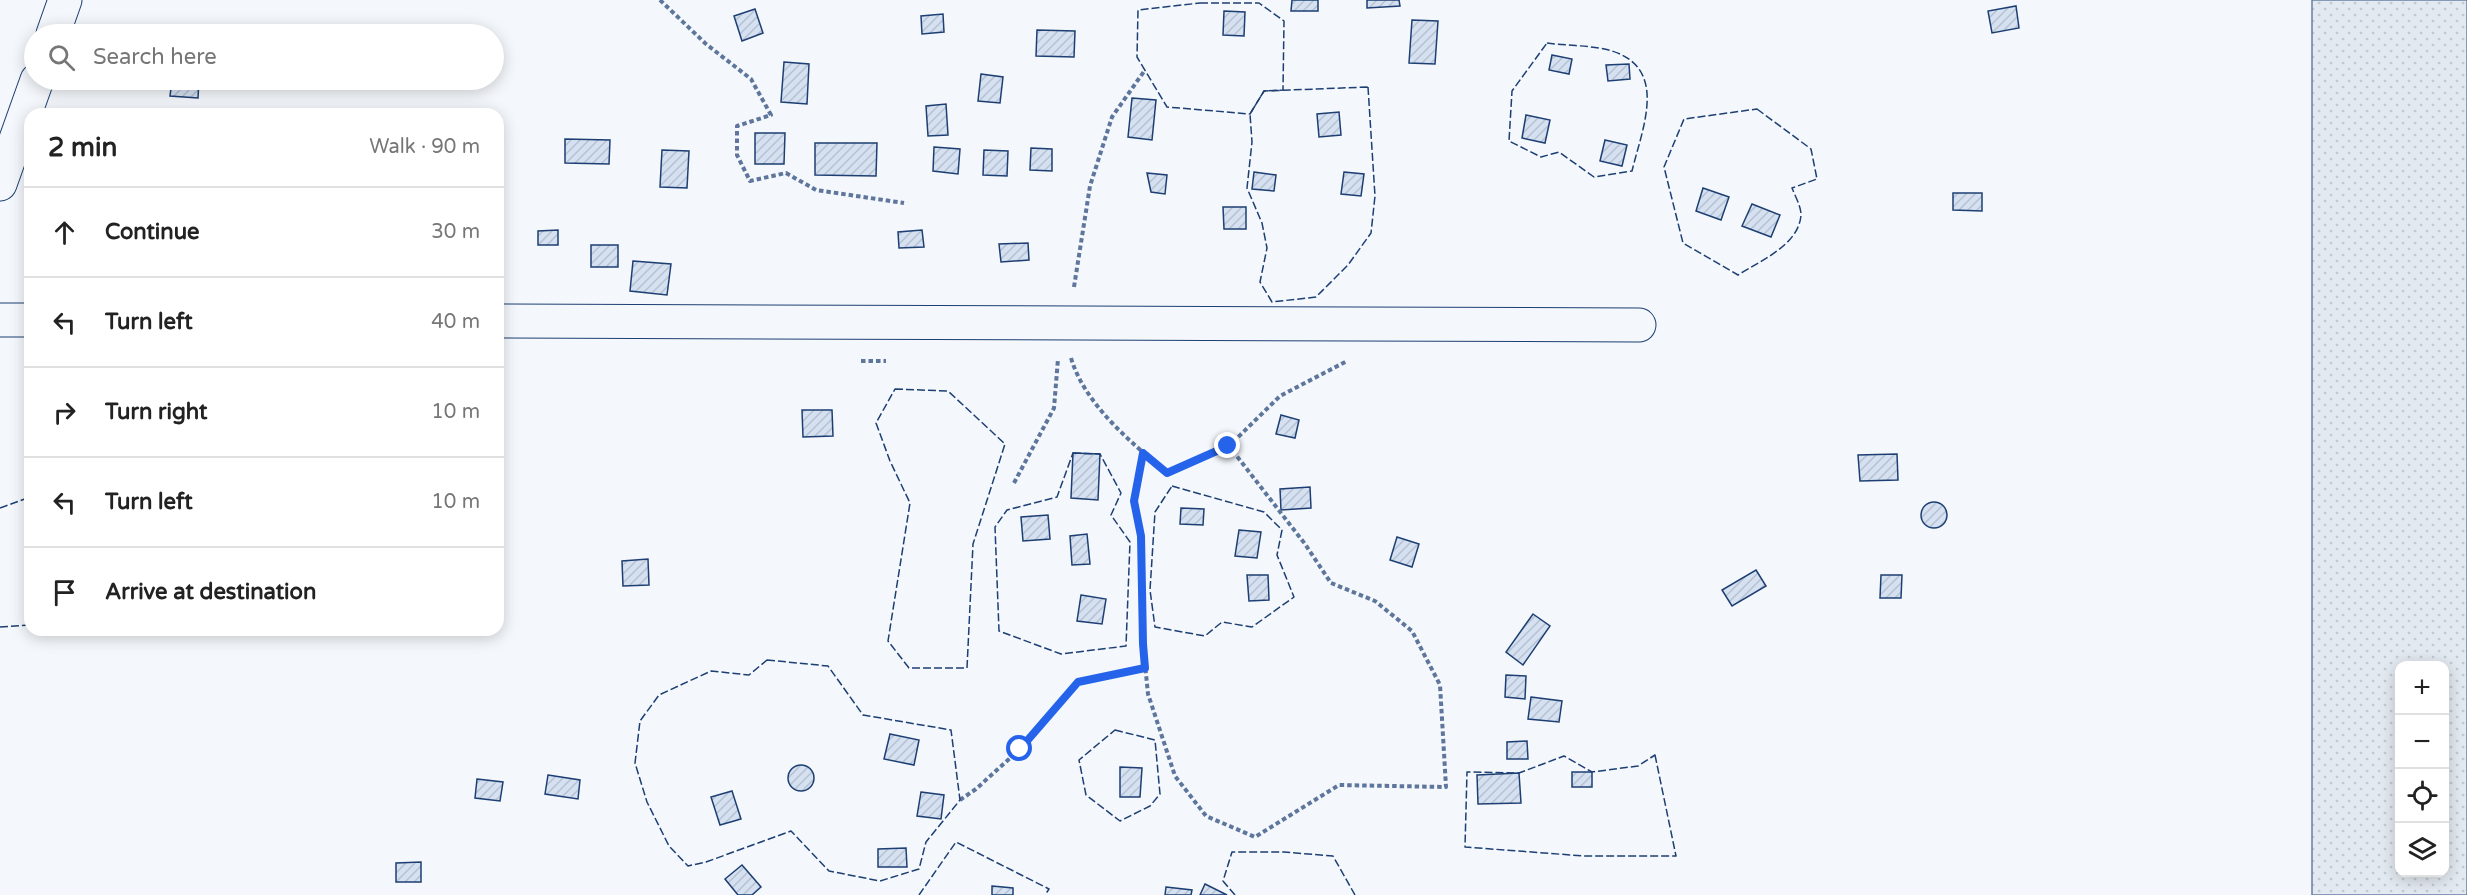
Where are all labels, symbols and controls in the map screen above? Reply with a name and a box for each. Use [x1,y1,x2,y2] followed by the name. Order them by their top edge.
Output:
[24,24,504,90] search box
[45,41,78,74] icon: search
[93,44,217,70] text: Search here
[48,132,117,163] text: 2 min
[369,135,480,159] text: Walk · 90 m
[48,216,81,249] icon: ahead
[105,219,200,245] text: Continue
[431,220,480,244] text: 30 m
[48,306,81,339] icon: left
[105,309,193,335] text: Turn left
[431,310,480,334] text: 40 m
[48,396,81,429] icon: right
[105,399,207,425] text: Turn right
[431,400,480,424] text: 10 m
[1214,432,1240,458] route end
[48,486,81,519] icon: left
[105,489,193,515] text: Turn left
[431,490,480,514] text: 10 m
[48,576,81,609] icon: arrive
[105,579,316,605] text: Arrive at destination
[2395,661,2449,877] map controls
[2395,661,2449,715] button: +
[2395,715,2449,769] button: −
[1006,735,1032,761] route start
[2395,769,2449,823] button: locate
[2395,823,2449,877] button: layers

